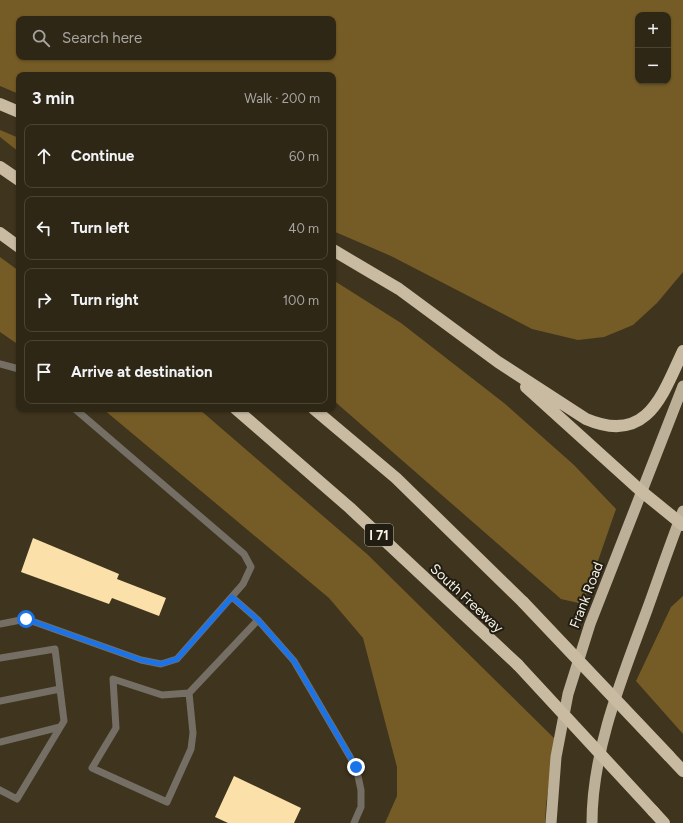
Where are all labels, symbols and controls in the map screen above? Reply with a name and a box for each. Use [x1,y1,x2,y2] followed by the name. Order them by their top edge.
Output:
[635,12,671,84] map controls
[635,12,671,48] button: +
[16,16,336,60] search box
[30,27,52,49] icon: search
[62,29,142,47] text: Search here
[635,48,671,84] button: −
[32,88,74,108] text: 3 min
[244,91,320,106] text: Walk · 200 m
[33,145,55,167] icon: ahead
[71,147,134,165] text: Continue
[289,149,319,164] text: 60 m
[33,217,55,239] icon: left
[71,219,129,237] text: Turn left
[288,221,319,236] text: 40 m
[33,289,55,311] icon: right
[71,291,139,309] text: Turn right
[283,293,319,308] text: 100 m
[33,361,55,383] icon: arrive
[71,363,212,381] text: Arrive at destination
[365,524,393,546] road number: I 71
[427,560,507,637] street label: South Freeway
[566,560,607,631] street label: Frank Road
[17,610,35,628] route start
[347,758,365,776] route end

